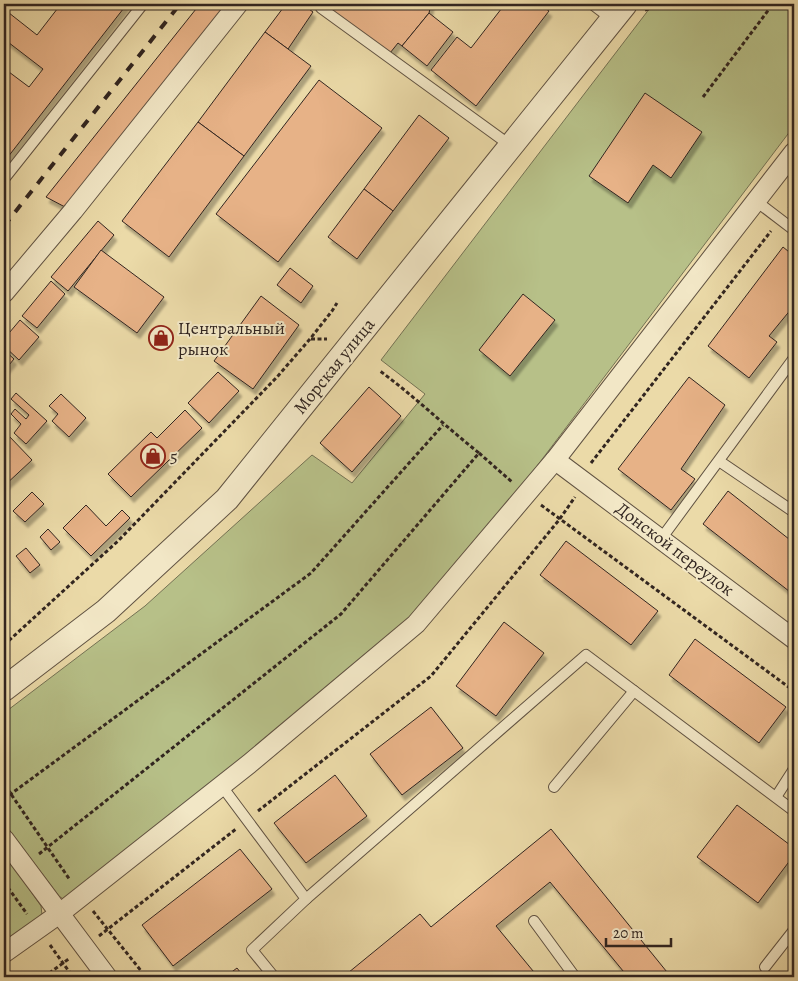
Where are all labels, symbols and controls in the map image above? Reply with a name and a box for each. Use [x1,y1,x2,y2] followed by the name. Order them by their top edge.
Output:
[288,313,381,419] street label: Морская улица
[178,316,285,361] place label: Центральный рынок
[148,325,174,351] shop icon: Центральный рынок
[140,443,166,469] shop icon: 5
[170,444,178,468] place label: 5
[611,496,739,602] street label: Донской переулок
[606,916,670,948] scale bar
[613,923,644,943] text: 20 m

